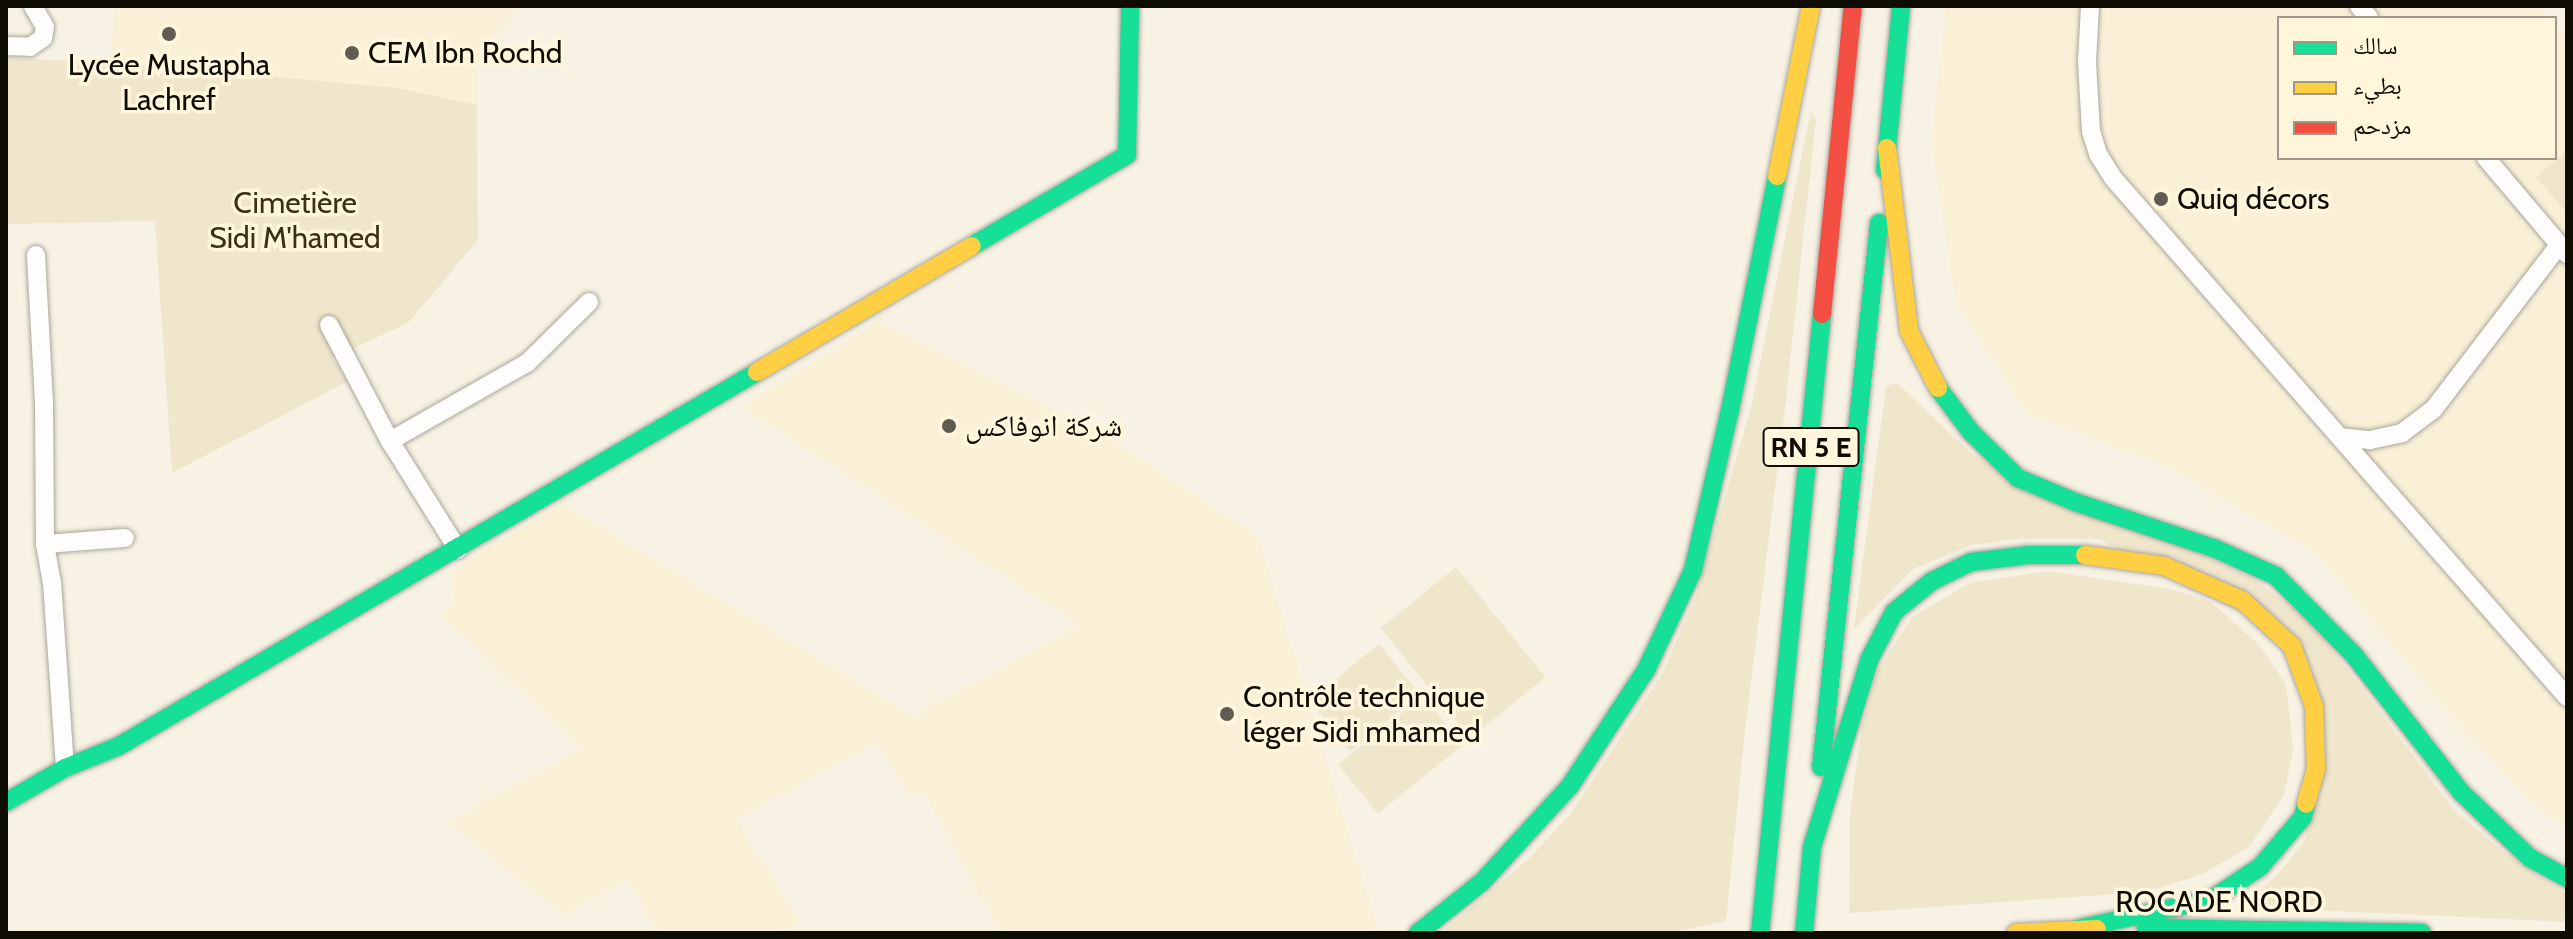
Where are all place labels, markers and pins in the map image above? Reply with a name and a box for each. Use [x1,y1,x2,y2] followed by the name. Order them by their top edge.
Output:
[160,25,178,43] marker: Lycée Mustapha Lachref
[368,35,562,71] place label: CEM Ibn Rochd
[343,44,361,62] marker: CEM Ibn Rochd
[68,47,270,118] place label: Lycée Mustapha Lachref
[2177,181,2329,217] place label: Quiq décors
[2152,190,2170,208] marker: Quiq décors
[965,408,1122,444] place label: شركة انوفاكس
[940,417,958,435] marker: شركة انوفاكس
[1243,679,1485,750] place label: Contrôle technique léger Sidi mhamed
[1218,705,1236,723] marker: Contrôle technique léger Sidi mhamed

